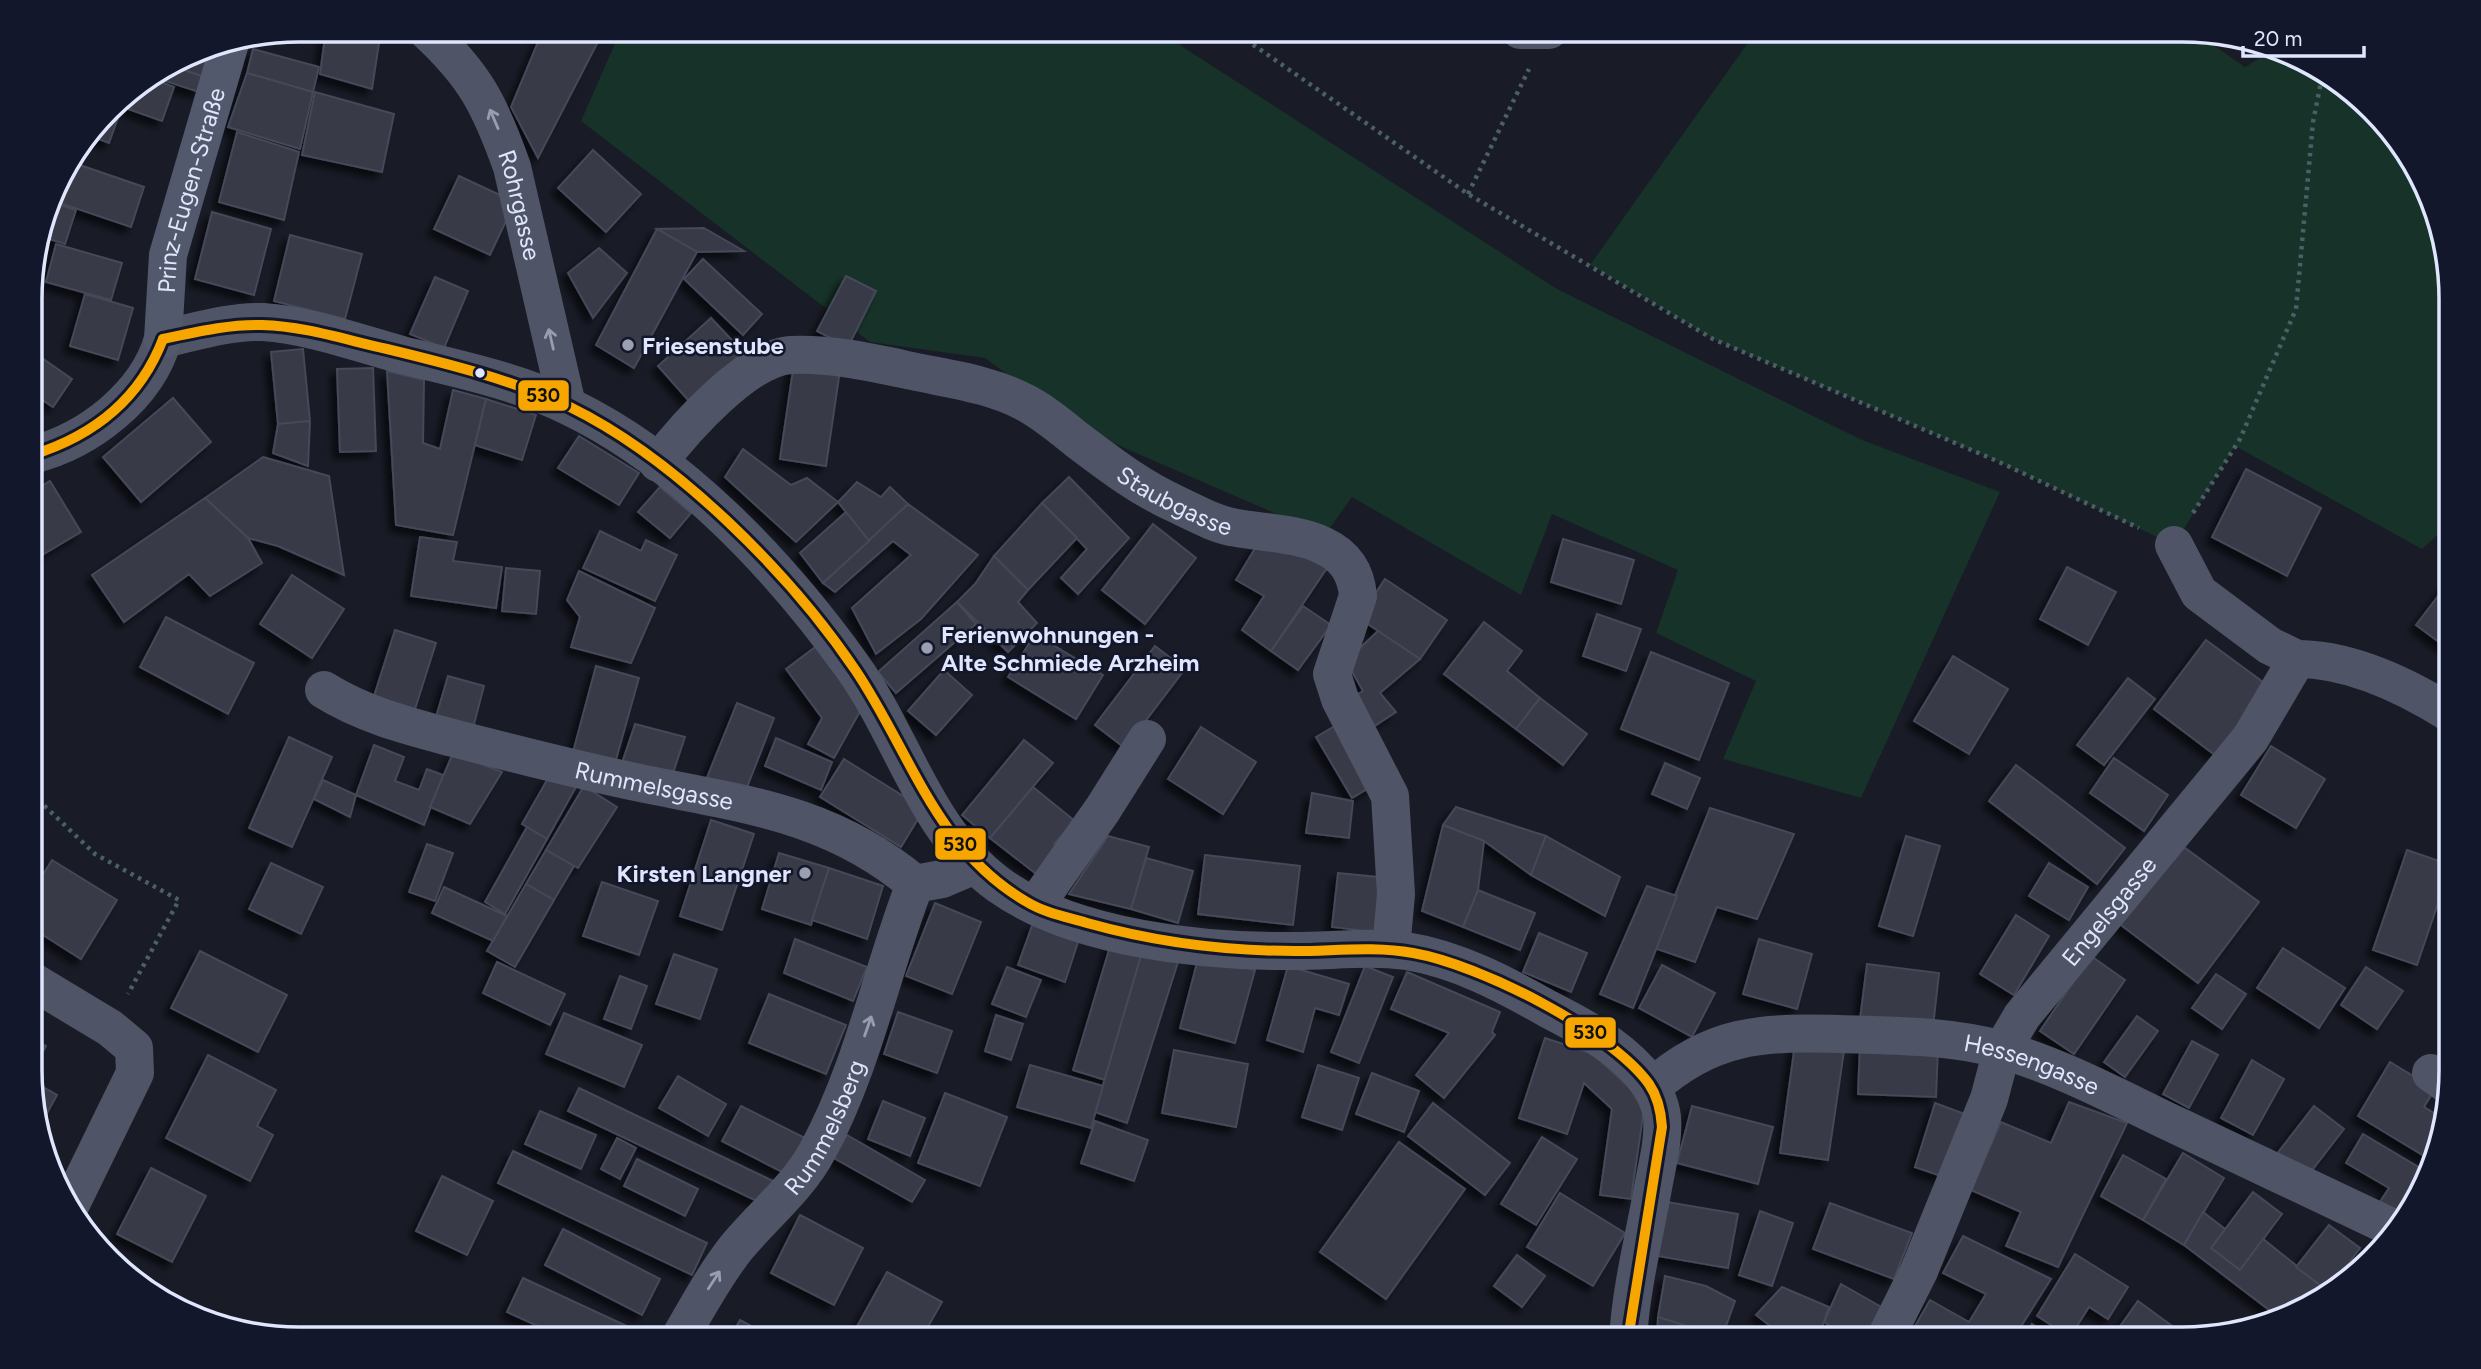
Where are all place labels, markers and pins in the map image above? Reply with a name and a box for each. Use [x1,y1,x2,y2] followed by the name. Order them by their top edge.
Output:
[642,331,784,360] place label: Friesenstube
[620,337,636,353] marker: Friesenstube
[473,366,487,380] unlabelled marker
[941,620,1200,677] place label: Ferienwohnungen - Alte Schmiede Arzheim
[919,640,935,656] marker: Ferienwohnungen - Alte Schmiede Arzheim
[617,859,791,888] place label: Kirsten Langner
[797,865,813,881] marker: Kirsten Langner

